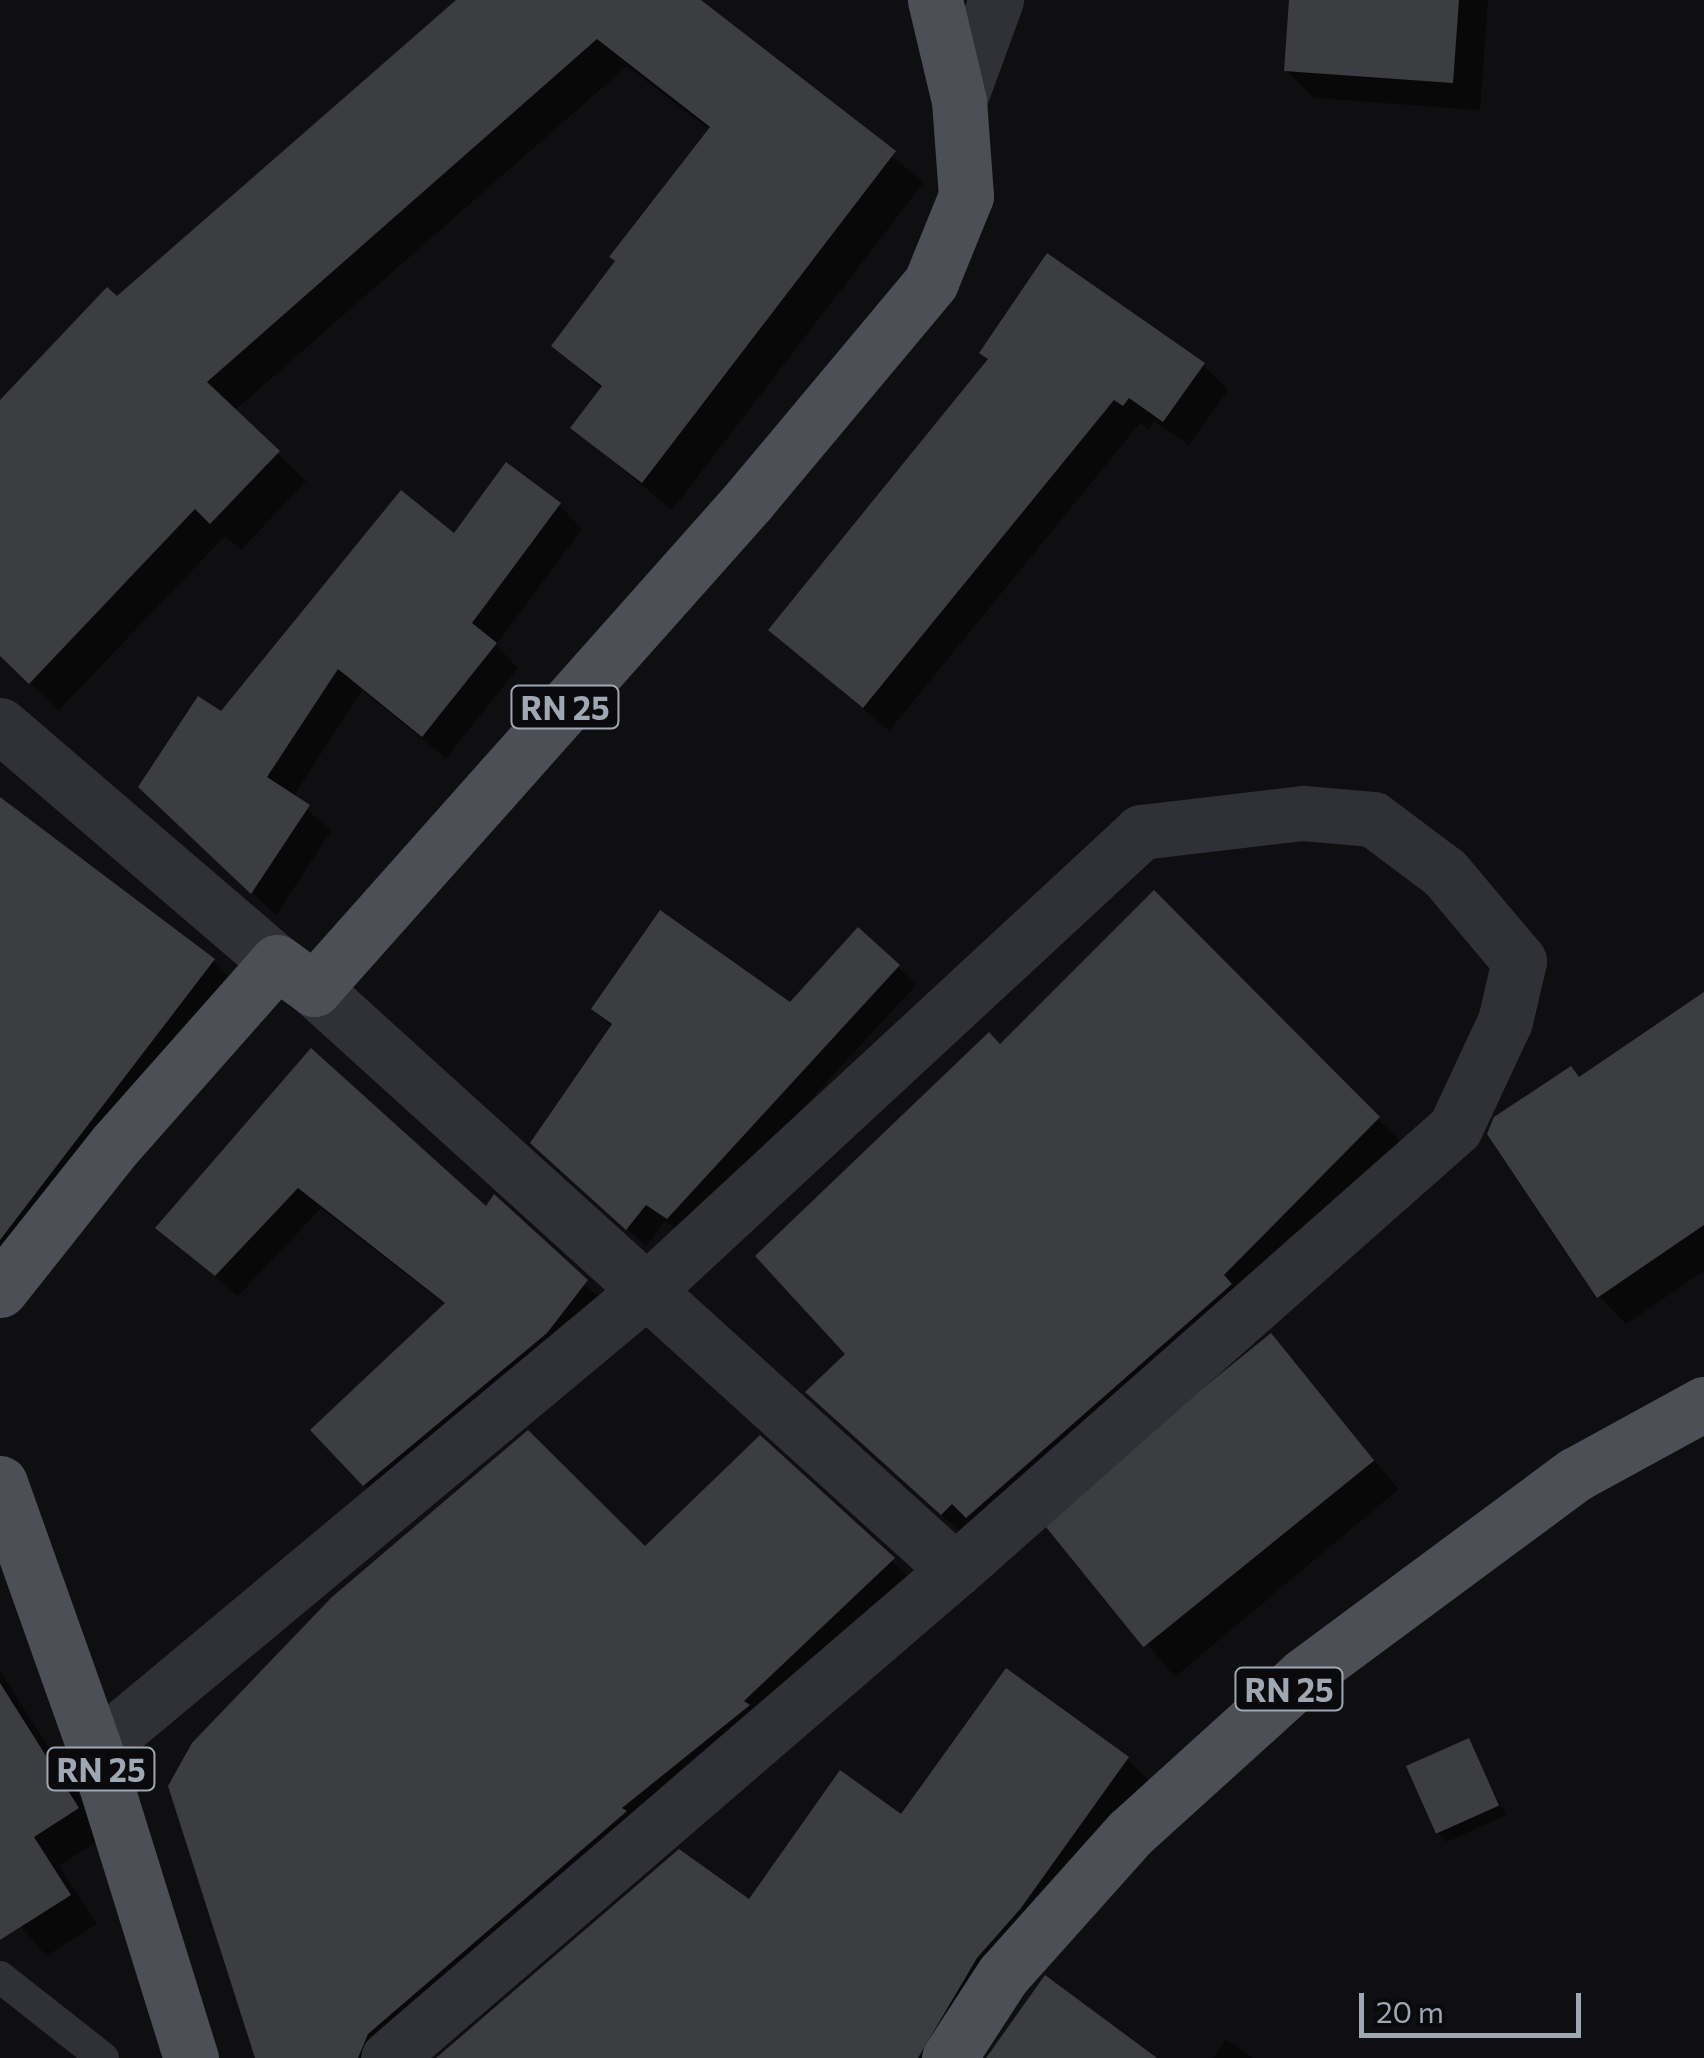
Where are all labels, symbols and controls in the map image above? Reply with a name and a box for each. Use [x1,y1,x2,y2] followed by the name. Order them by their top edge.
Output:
[510,680,620,734] road number: RN 25
[1234,1662,1344,1716] road number: RN 25
[46,1742,156,1796] road number: RN 25
[1364,1973,1586,2035] scale bar
[1376,1992,1444,2029] text: 20 m

